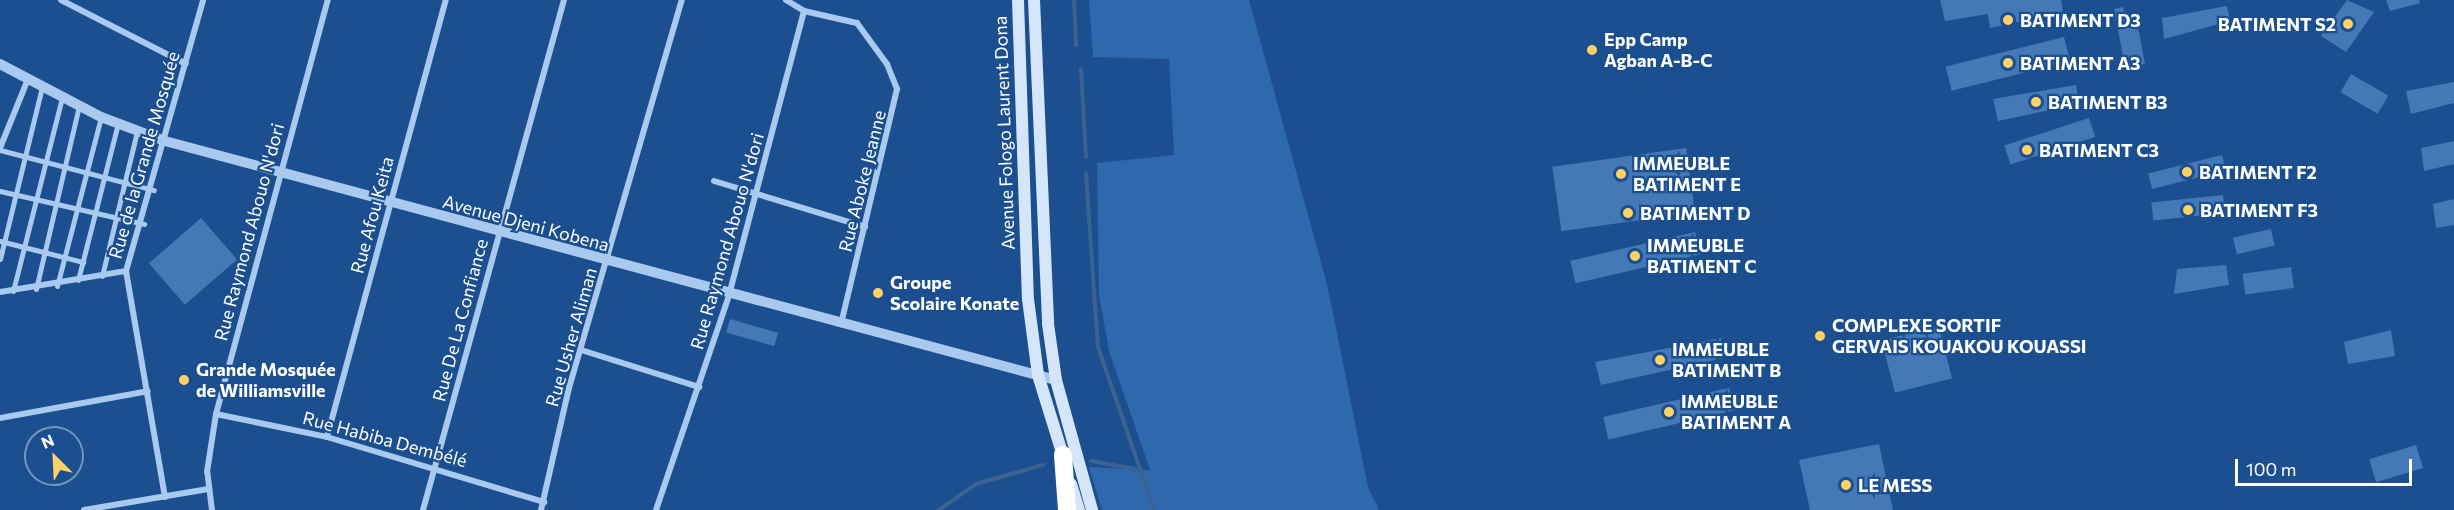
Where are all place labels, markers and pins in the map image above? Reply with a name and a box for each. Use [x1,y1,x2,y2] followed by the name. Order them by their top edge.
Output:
[2020,9,2141,31] place label: BATIMENT D3
[2001,13,2015,27] marker: BATIMENT D3
[2218,13,2336,35] place label: BATIMENT S2
[2341,17,2355,31] marker: BATIMENT S2
[1604,29,1712,72] place label: Epp Camp Agban A-B-C
[1585,43,1599,57] marker: Epp Camp Agban A-B-C
[2020,52,2141,74] place label: BATIMENT A3
[2001,56,2015,70] marker: BATIMENT A3
[2048,91,2168,113] place label: BATIMENT B3
[2029,95,2043,109] marker: BATIMENT B3
[2039,139,2159,161] place label: BATIMENT C3
[2020,143,2034,157] marker: BATIMENT C3
[1633,153,1741,195] place label: IMMEUBLE BATIMENT E
[2199,161,2317,183] place label: BATIMENT F2
[2180,165,2194,179] marker: BATIMENT F2
[1614,167,1628,181] marker: IMMEUBLE BATIMENT E
[2200,199,2318,221] place label: BATIMENT F3
[1640,202,1750,224] place label: BATIMENT D
[2181,203,2195,217] marker: BATIMENT F3
[1621,206,1635,220] marker: BATIMENT D
[1647,235,1756,278] place label: IMMEUBLE BATIMENT C
[1628,249,1642,263] marker: IMMEUBLE BATIMENT C
[890,272,1019,314] place label: Groupe Scolaire Konate
[871,286,885,300] marker: Groupe Scolaire Konate
[1832,315,2086,358] place label: COMPLEXE SORTIF GERVAIS KOUAKOU KOUASSI
[1813,329,1827,343] marker: COMPLEXE SORTIF GERVAIS KOUAKOU KOUASSI
[1672,339,1781,382] place label: IMMEUBLE BATIMENT B
[1653,353,1667,367] marker: IMMEUBLE BATIMENT B
[196,359,336,401] place label: Grande Mosquée de Williamsville
[177,373,191,387] marker: Grande Mosquée de Williamsville
[1681,391,1791,434] place label: IMMEUBLE BATIMENT A
[1662,405,1676,419] marker: IMMEUBLE BATIMENT A
[1858,474,1932,496] place label: LE MESS
[1839,478,1853,492] marker: LE MESS

